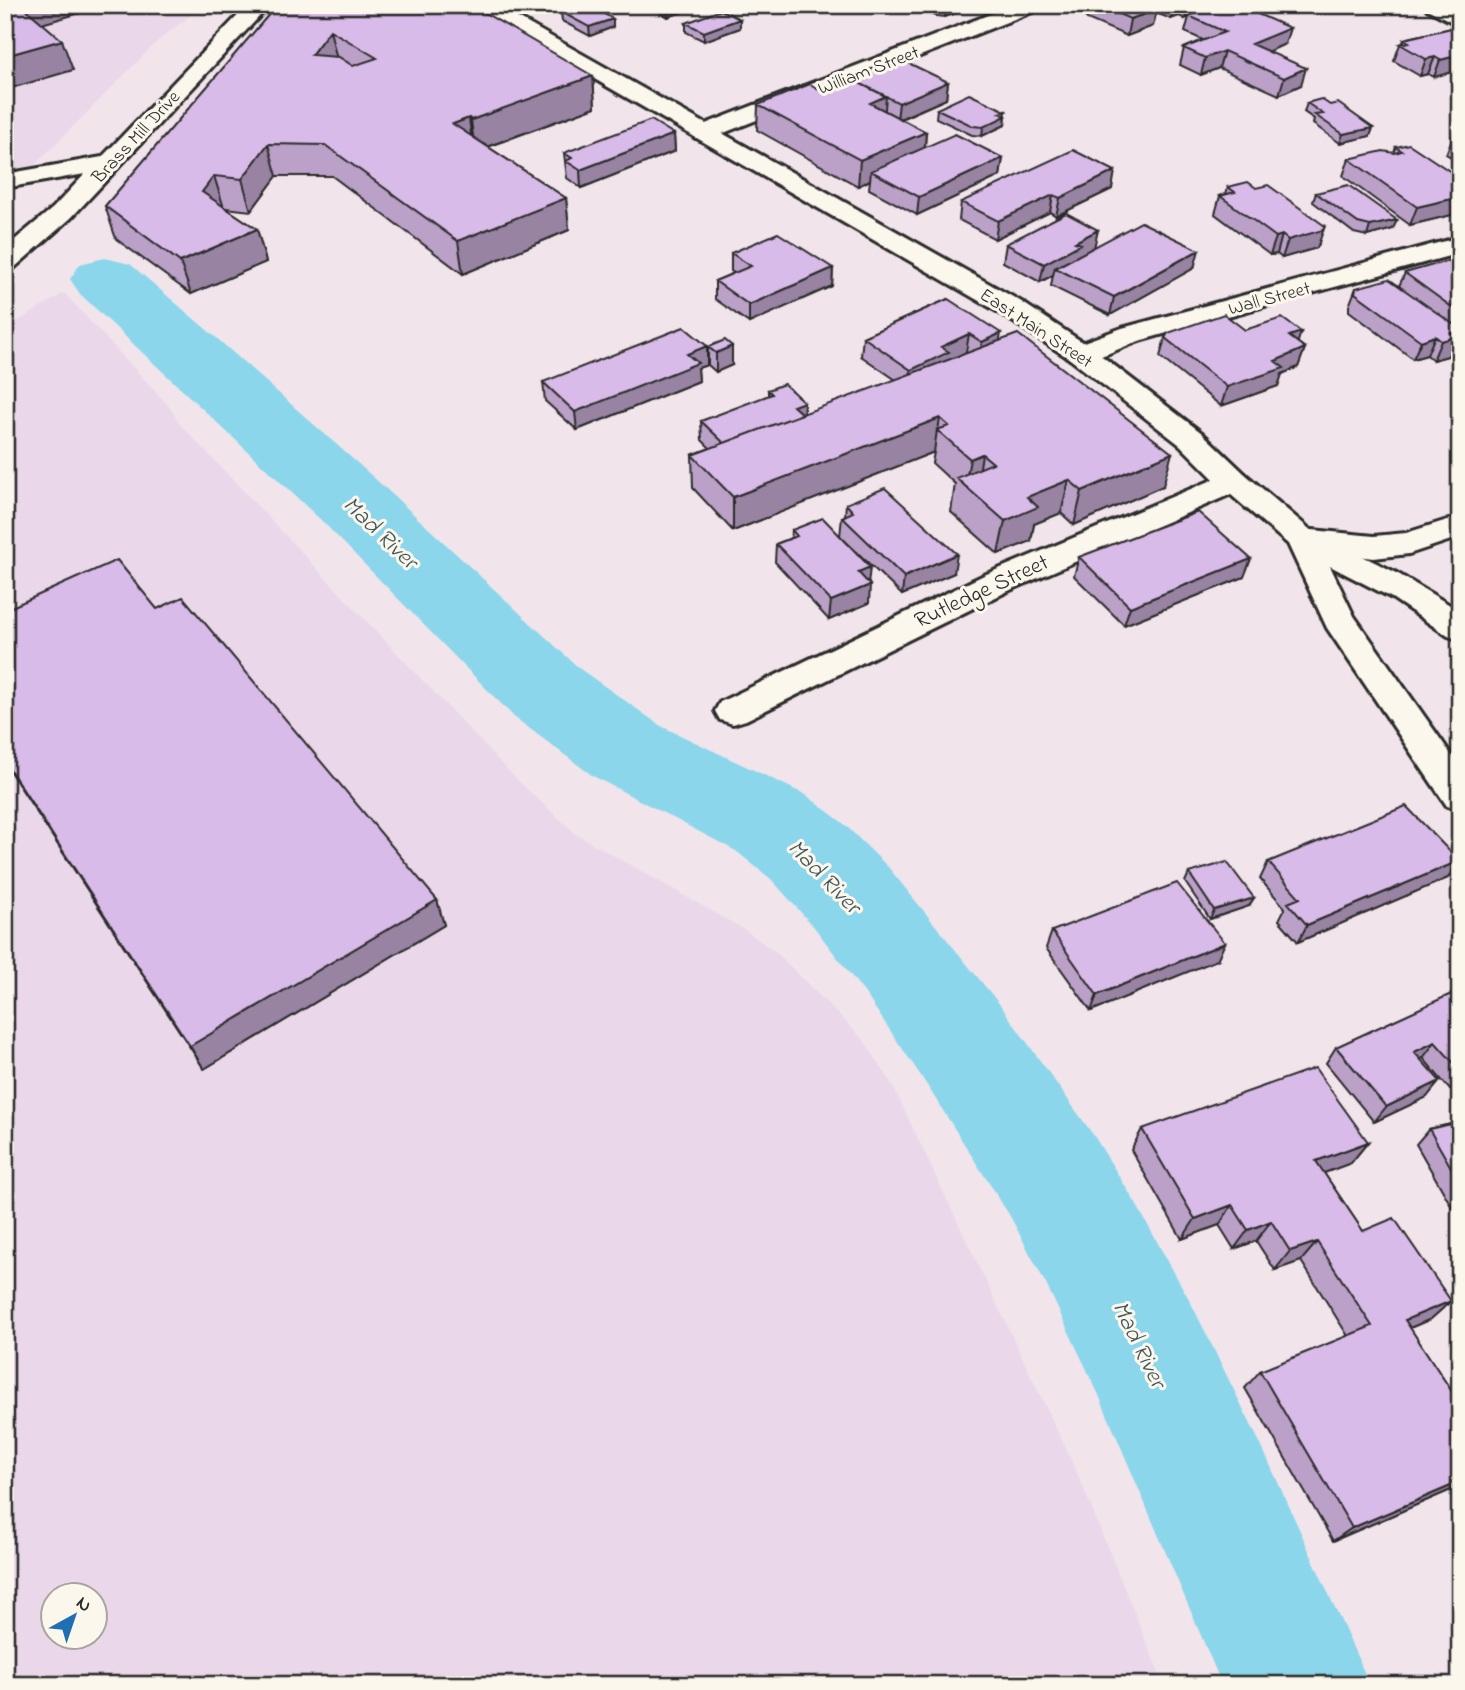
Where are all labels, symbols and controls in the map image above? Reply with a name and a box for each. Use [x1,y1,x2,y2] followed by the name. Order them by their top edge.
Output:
[814,39,924,103] street label: William Street
[86,85,188,191] street label: Brass Mill Drive
[1226,275,1314,323] street label: Wall Street
[974,282,1098,376] street label: East Main Street
[334,489,427,580] water label: Mad River
[909,547,1055,639] street label: Rutledge Street
[778,832,870,925] water label: Mad River
[1102,1296,1175,1397] water label: Mad River
[38,1582,108,1652] north arrow
[70,1590,97,1619] text: N

